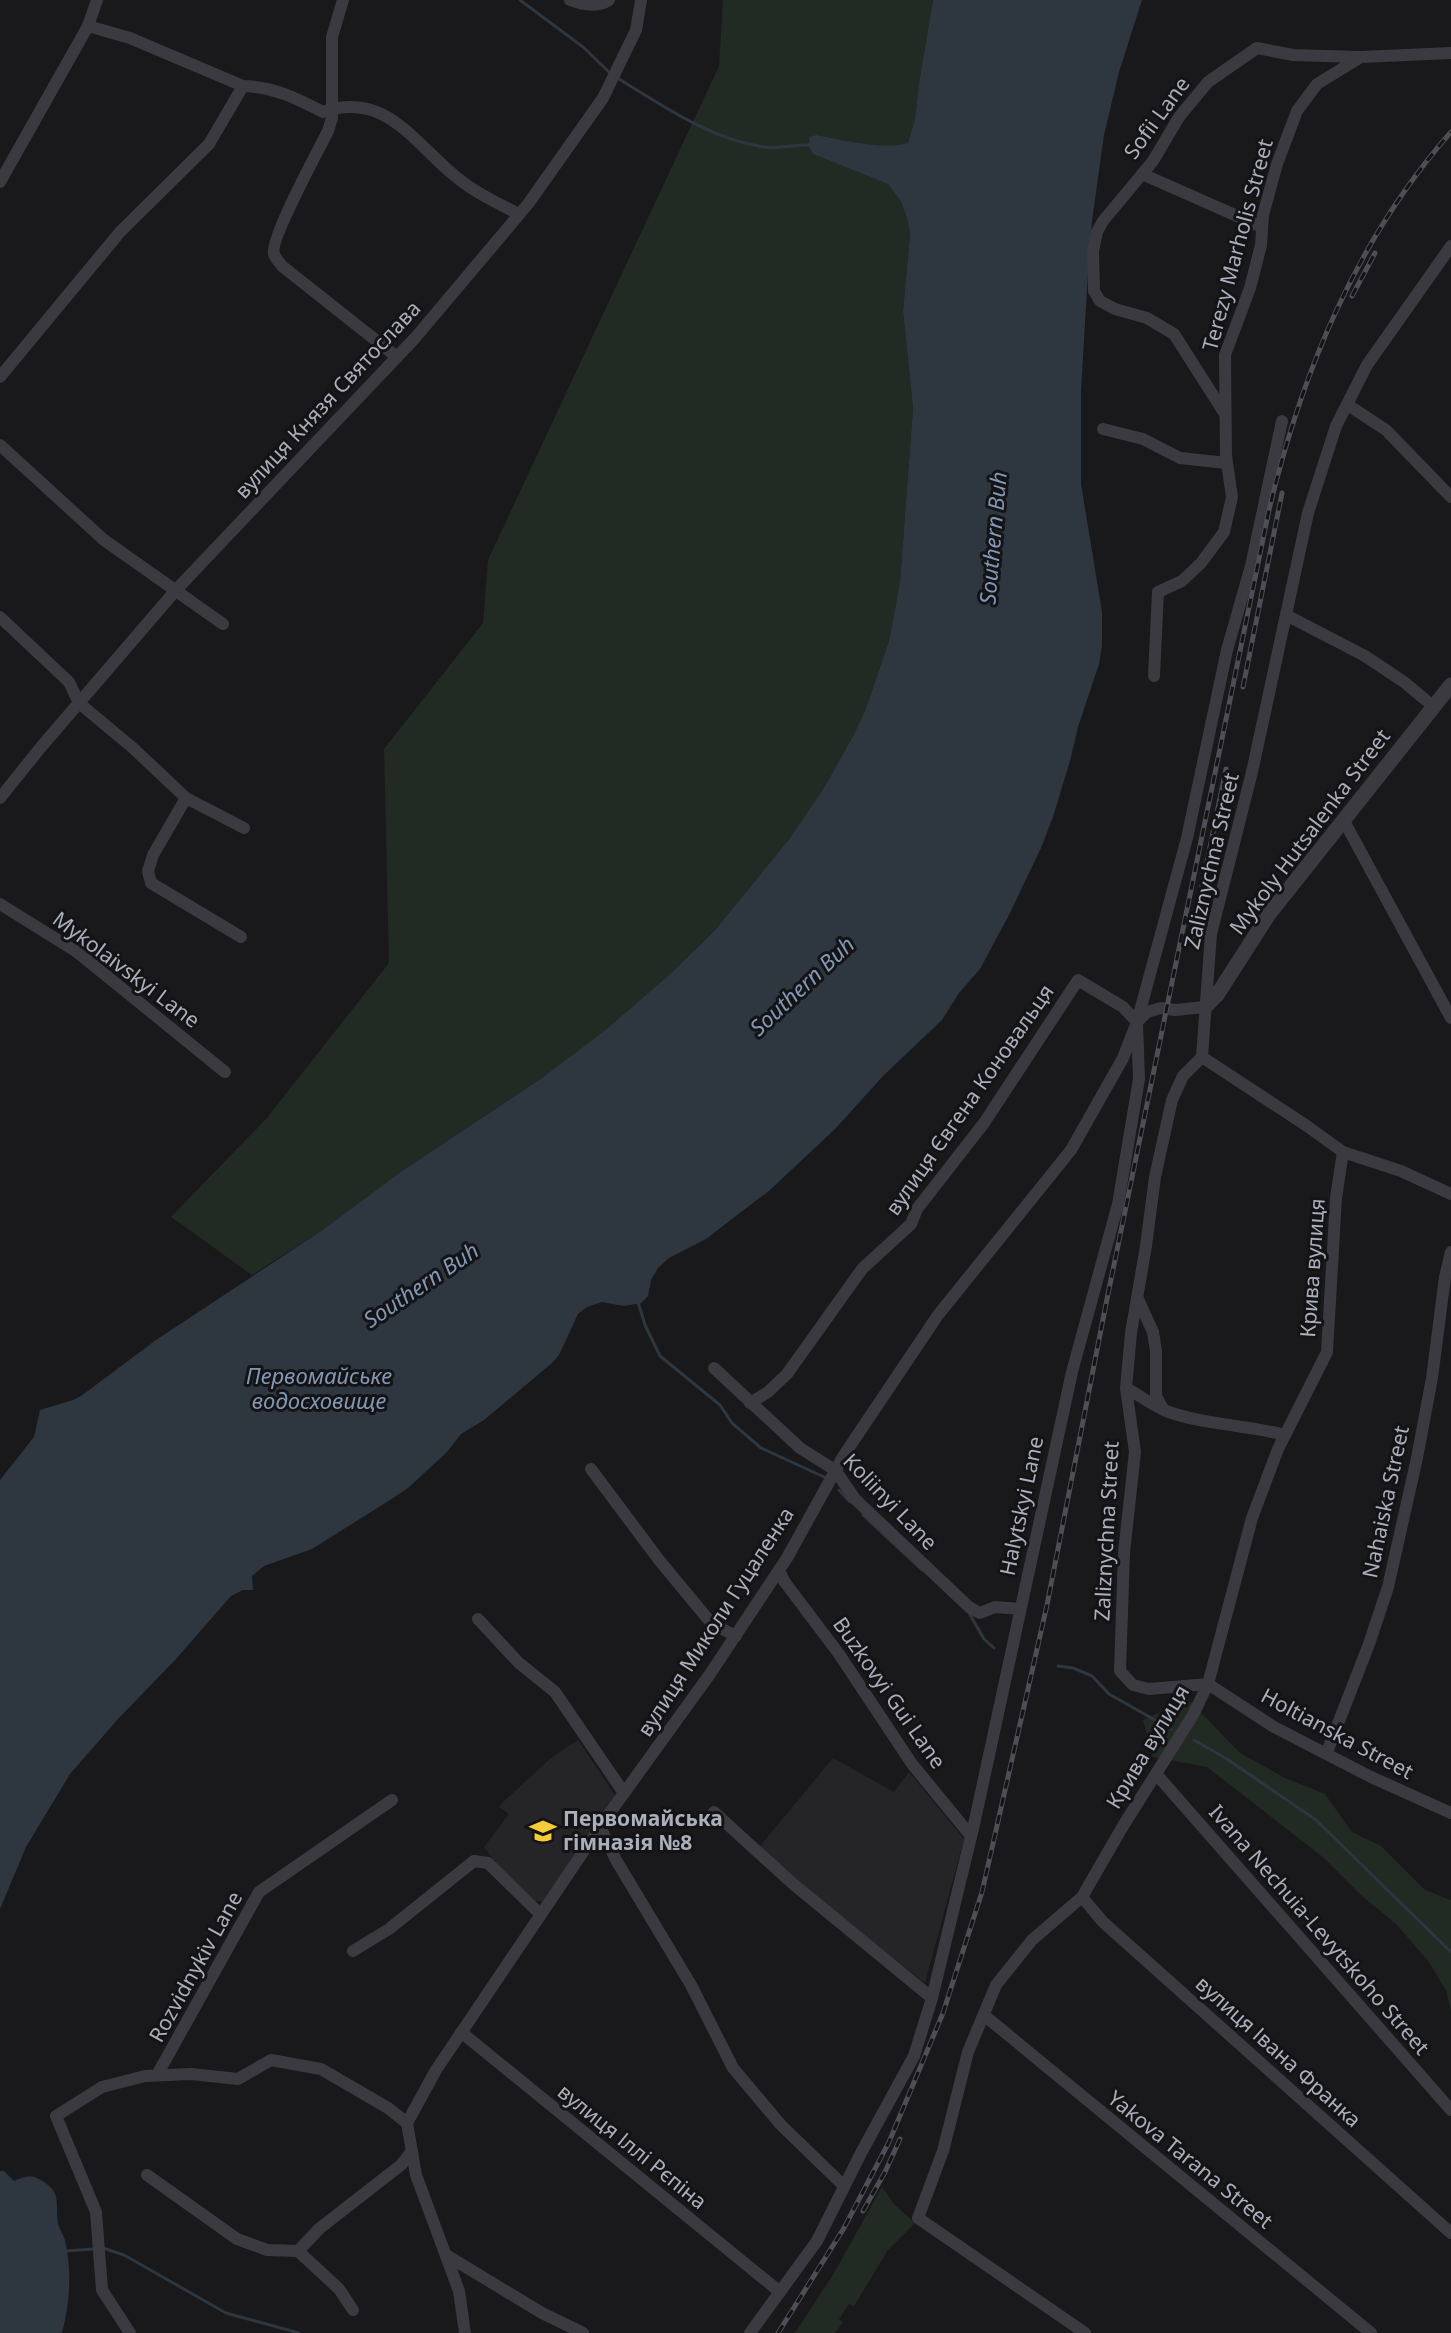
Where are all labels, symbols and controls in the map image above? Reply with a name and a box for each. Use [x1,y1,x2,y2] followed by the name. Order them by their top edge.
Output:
[1117,71,1196,164] street label: Sofii Lane
[1195,135,1279,354] street label: Terezy Marholis Street
[228,295,426,504] street label: вулиця Князя Святослава
[971,470,1013,606] water label: Southern Buh
[1223,723,1396,940] street label: Mykoly Hutsalenka Street
[1177,769,1245,952] street label: Zaliznychna Street
[47,905,206,1034] street label: Mykolaivskyi Lane
[742,929,860,1042] water label: Southern Buh
[879,978,1060,1220] street label: вулиця Євгена Коновальця
[1293,1197,1331,1339] street label: Крива вулиця
[357,1235,484,1334] water label: Southern Buh
[246,1360,392,1415] water label: Первомайське водосховище
[1355,1423,1415,1581] street label: Nahaiska Street
[993,1434,1049,1578] street label: Halytskyi Lane
[1087,1440,1125,1622] street label: Zaliznychna Street
[838,1447,944,1556] street label: Koliinyi Lane
[630,1502,800,1741] street label: вулиця Миколи Гуцаленка
[827,1611,953,1774] street label: Buzkovyi Gui Lane
[1099,1679,1195,1813] street label: Крива вулиця
[1256,1681,1419,1785] street label: Holtianska Street
[1203,1798,1436,2061] street label: Ivana Nechuia-Levytskoho Street
[563,1804,723,1856] place label: Первомайська гімназія №8
[528,1816,558,1846] school or university icon: Первомайська гімназія №8
[142,1886,248,2047] street label: Rozvidnykiv Lane
[1190,1969,1367,2133] street label: вулиця Івана Франка
[552,2077,713,2215] street label: вулиця Іллі Рєпіна
[1102,2084,1279,2235] street label: Yakova Tarana Street

